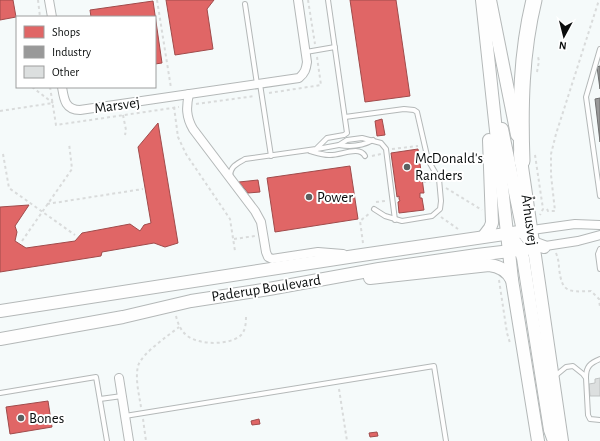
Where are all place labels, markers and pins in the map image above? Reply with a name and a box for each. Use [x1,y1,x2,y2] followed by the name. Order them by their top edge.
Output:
[415,151,483,183] place label: McDonald's Randers
[402,162,412,172] marker: McDonald's Randers
[317,190,353,205] place label: Power
[304,192,314,202] marker: Power
[29,411,64,426] place label: Bones
[16,413,26,423] marker: Bones

